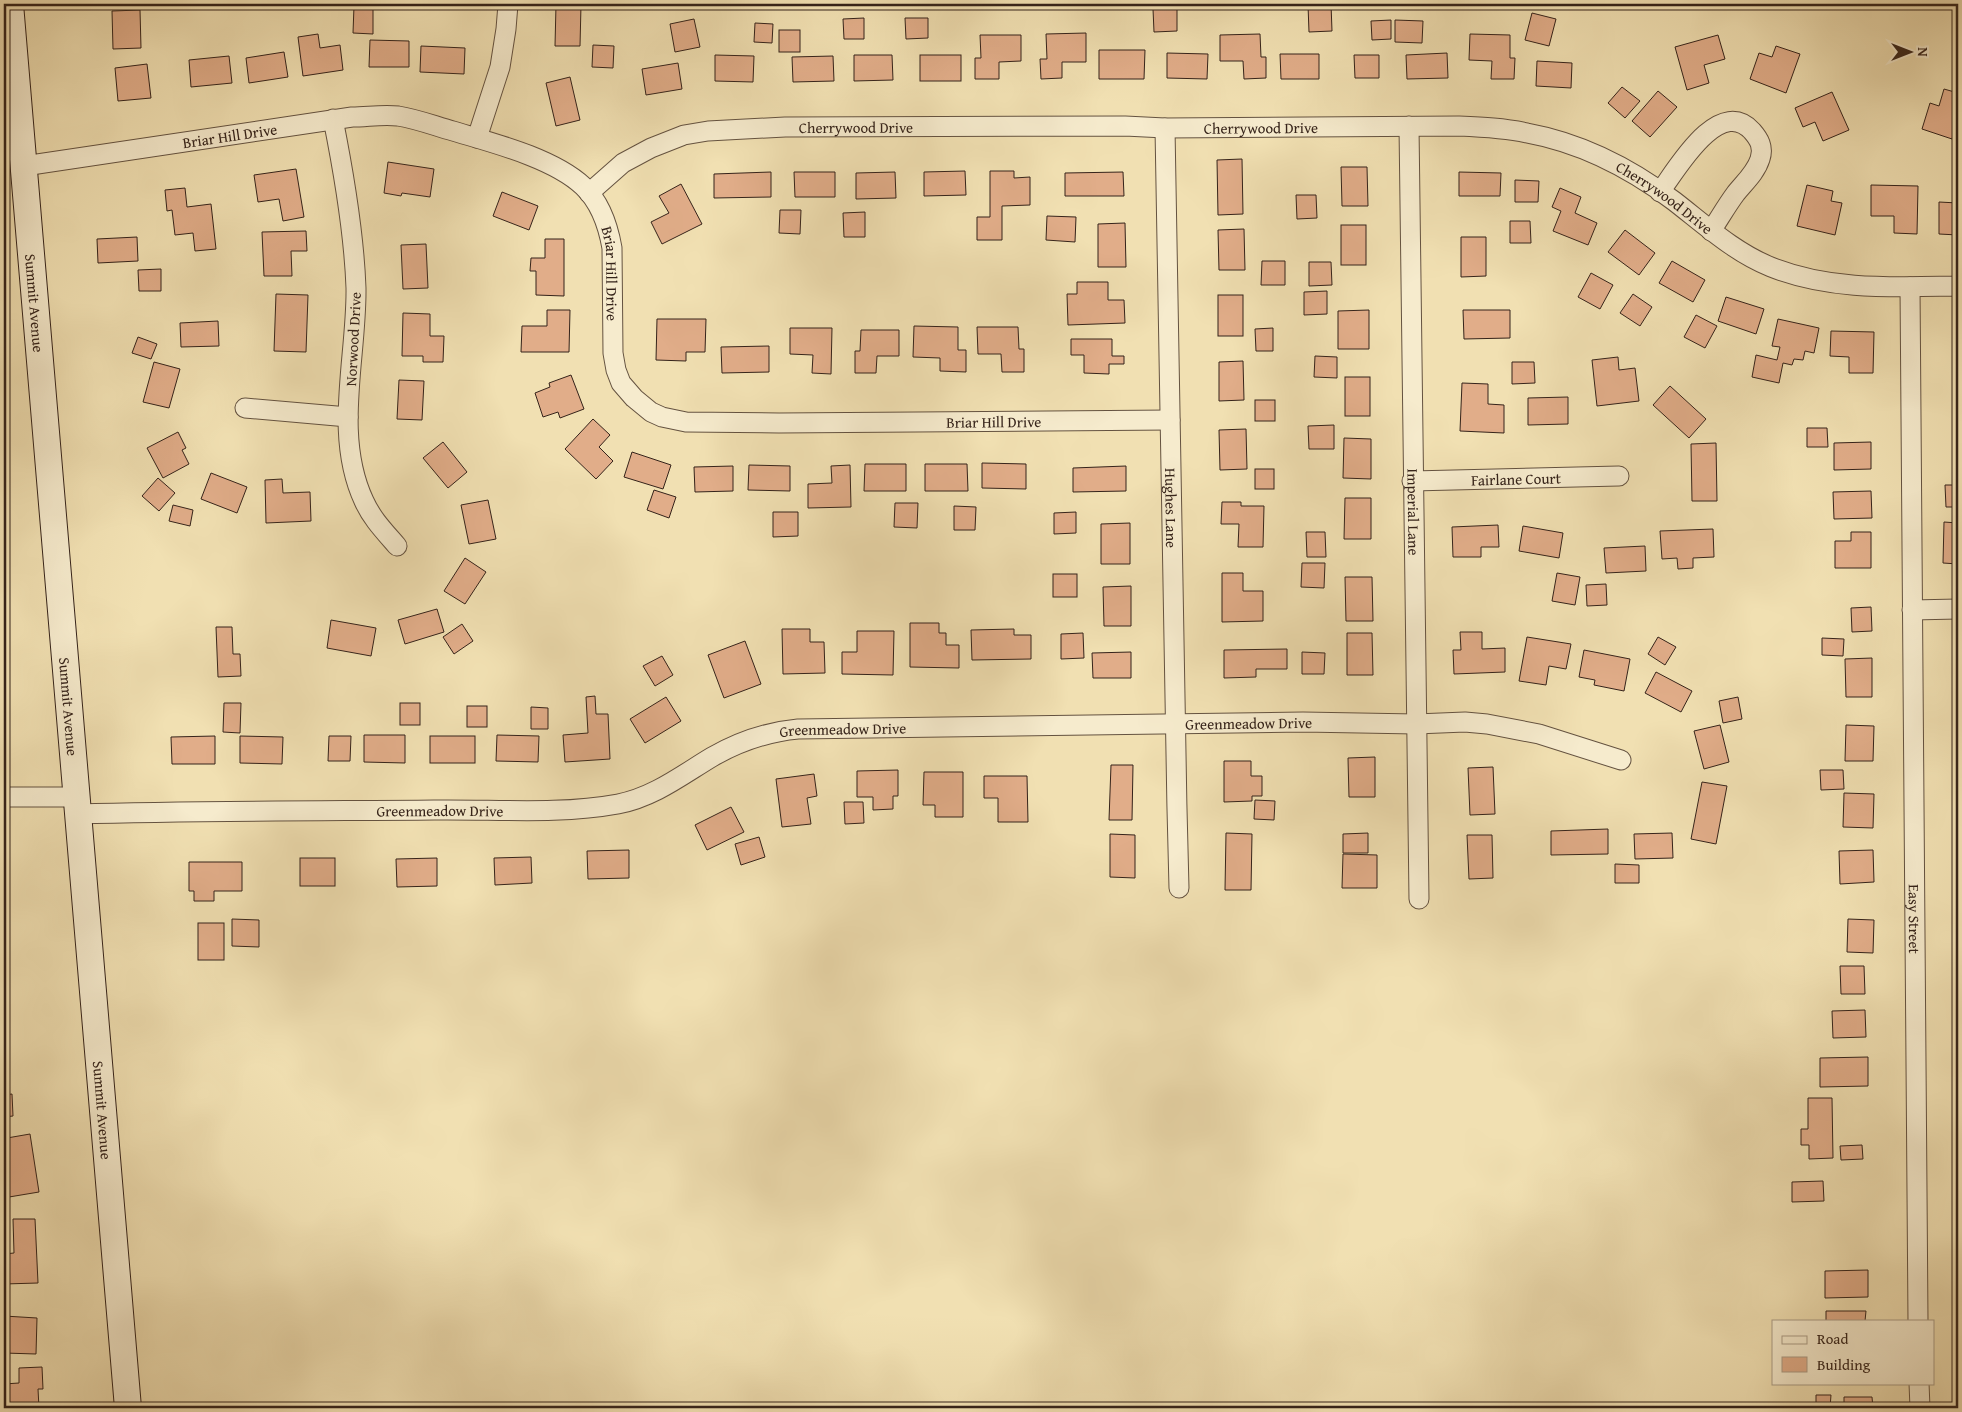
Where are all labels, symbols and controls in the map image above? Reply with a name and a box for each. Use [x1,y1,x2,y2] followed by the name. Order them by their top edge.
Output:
[1884,28,1934,78] north arrow
[1913,47,1933,57] text: N
[799,116,913,137] street label: Cherrywood Drive
[1204,116,1318,138] street label: Cherrywood Drive
[181,118,278,153] street label: Briar Hill Drive
[1613,156,1717,239] street label: Cherrywood Drive
[597,224,623,321] street label: Briar Hill Drive
[21,253,50,353] street label: Summit Avenue
[340,291,366,387] street label: Norwood Drive
[946,410,1041,432] street label: Briar Hill Drive
[1471,467,1562,490] street label: Fairlane Court
[1161,468,1183,548] street label: Hughes Lane
[1403,468,1425,556] street label: Imperial Lane
[54,656,84,757] street label: Summit Avenue
[1185,711,1312,734] street label: Greenmeadow Drive
[778,717,906,742] street label: Greenmeadow Drive
[376,799,504,821] street label: Greenmeadow Drive
[1904,884,1926,954] street label: Easy Street
[88,1060,118,1160] street label: Summit Avenue
[1772,1320,1934,1384] legend
[1817,1328,1848,1349] text: Road
[1817,1354,1871,1375] text: Building

